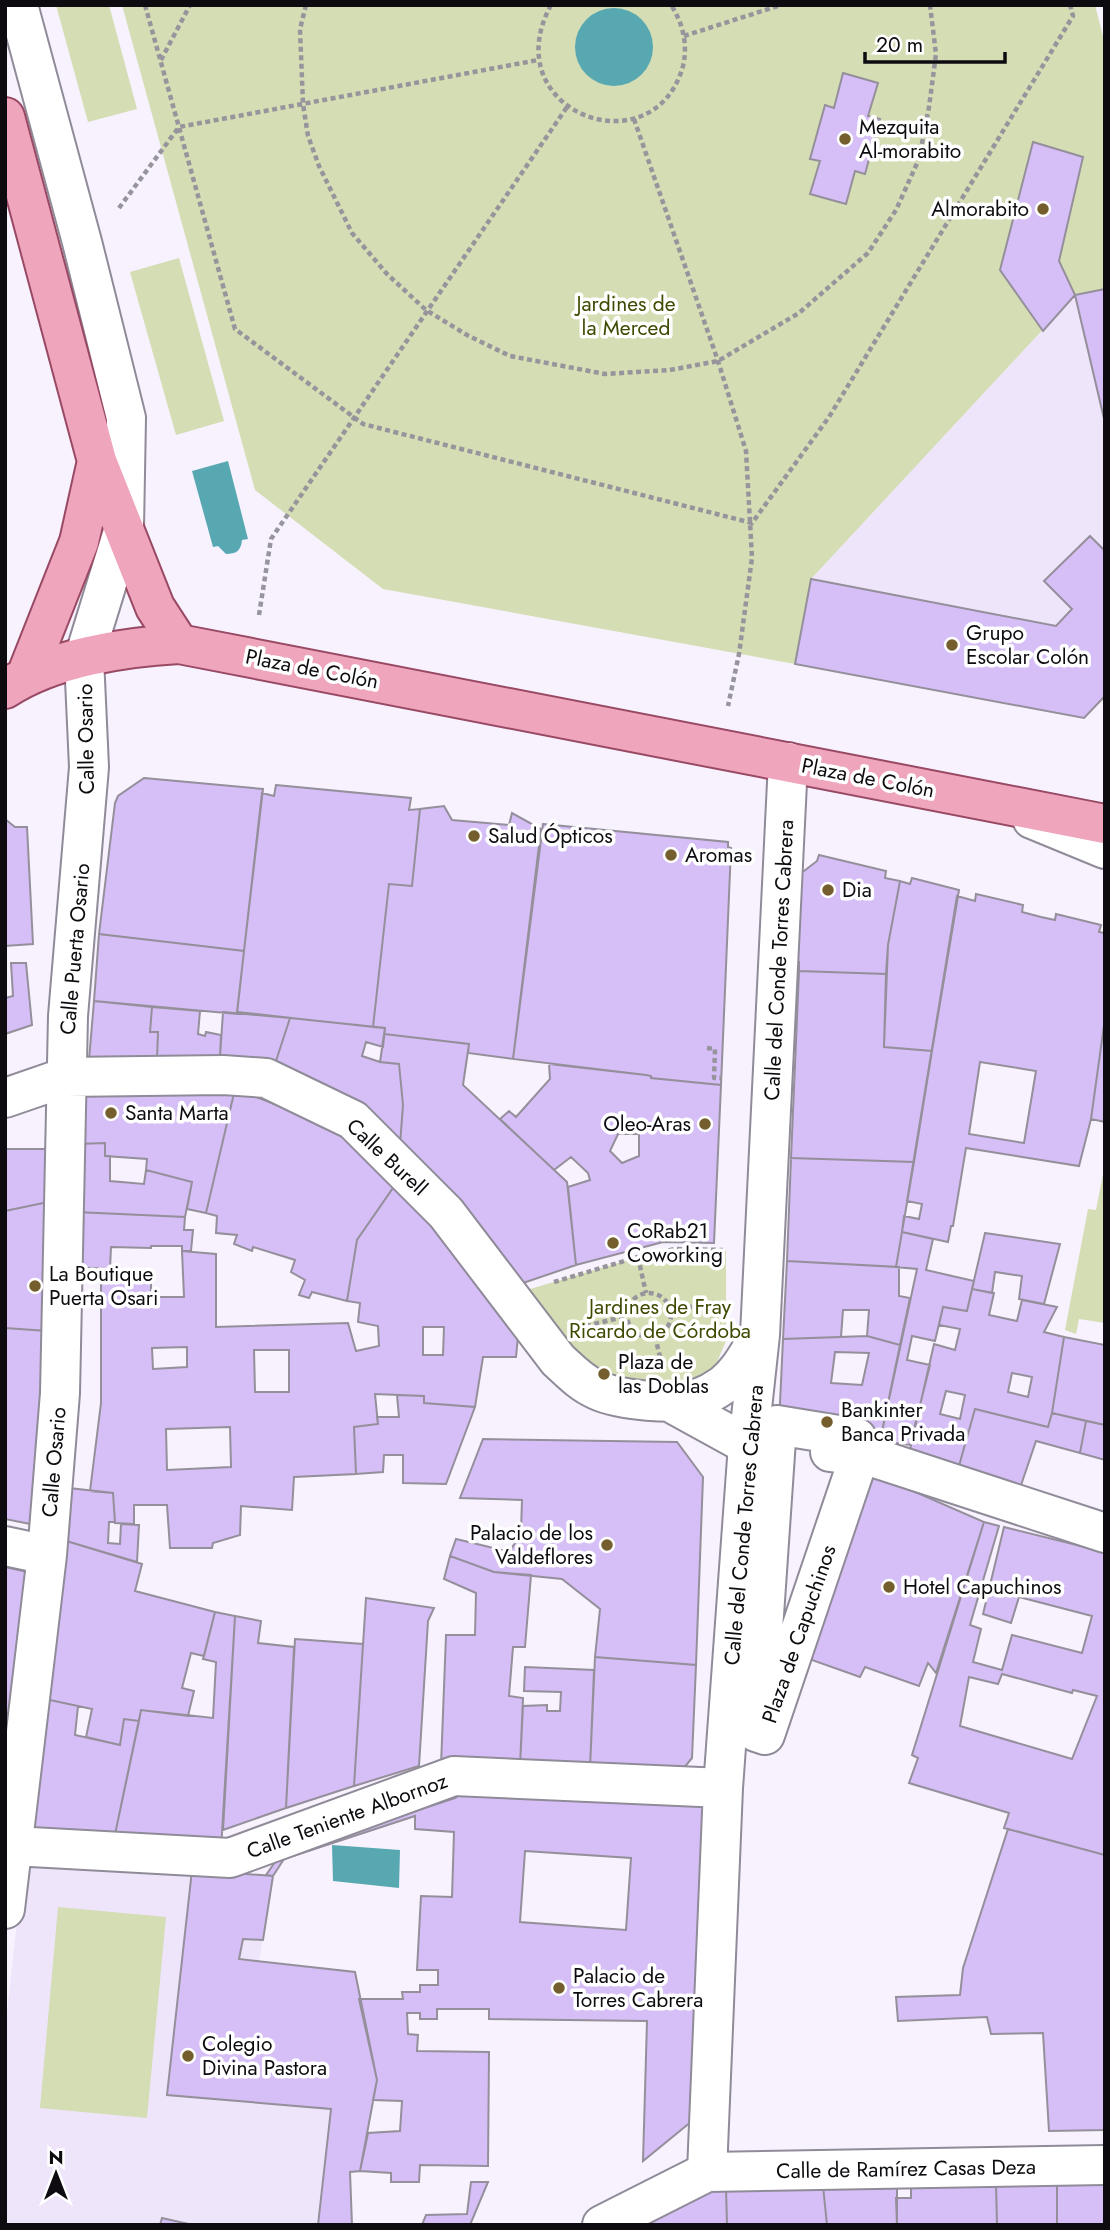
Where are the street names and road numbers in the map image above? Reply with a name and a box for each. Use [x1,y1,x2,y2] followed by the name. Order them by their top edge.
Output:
[243,641,381,697] street label: Plaza de Colón
[70,683,102,795] street label: Calle Osario
[799,750,937,806] street label: Plaza de Colón
[757,819,801,1101] street label: Calle del Conde Torres Cabrera
[53,862,97,1036] street label: Calle Puerta Osario
[340,1111,434,1203] street label: Calle Burell
[717,1384,771,1666] street label: Calle del Conde Torres Cabrera
[34,1406,74,1518] street label: Calle Osario
[754,1541,844,1727] street label: Plaza de Capuchinos
[243,1766,452,1866] street label: Calle Teniente Albornoz
[776,2152,1036,2186] street label: Calle de Ramírez Casas Deza

